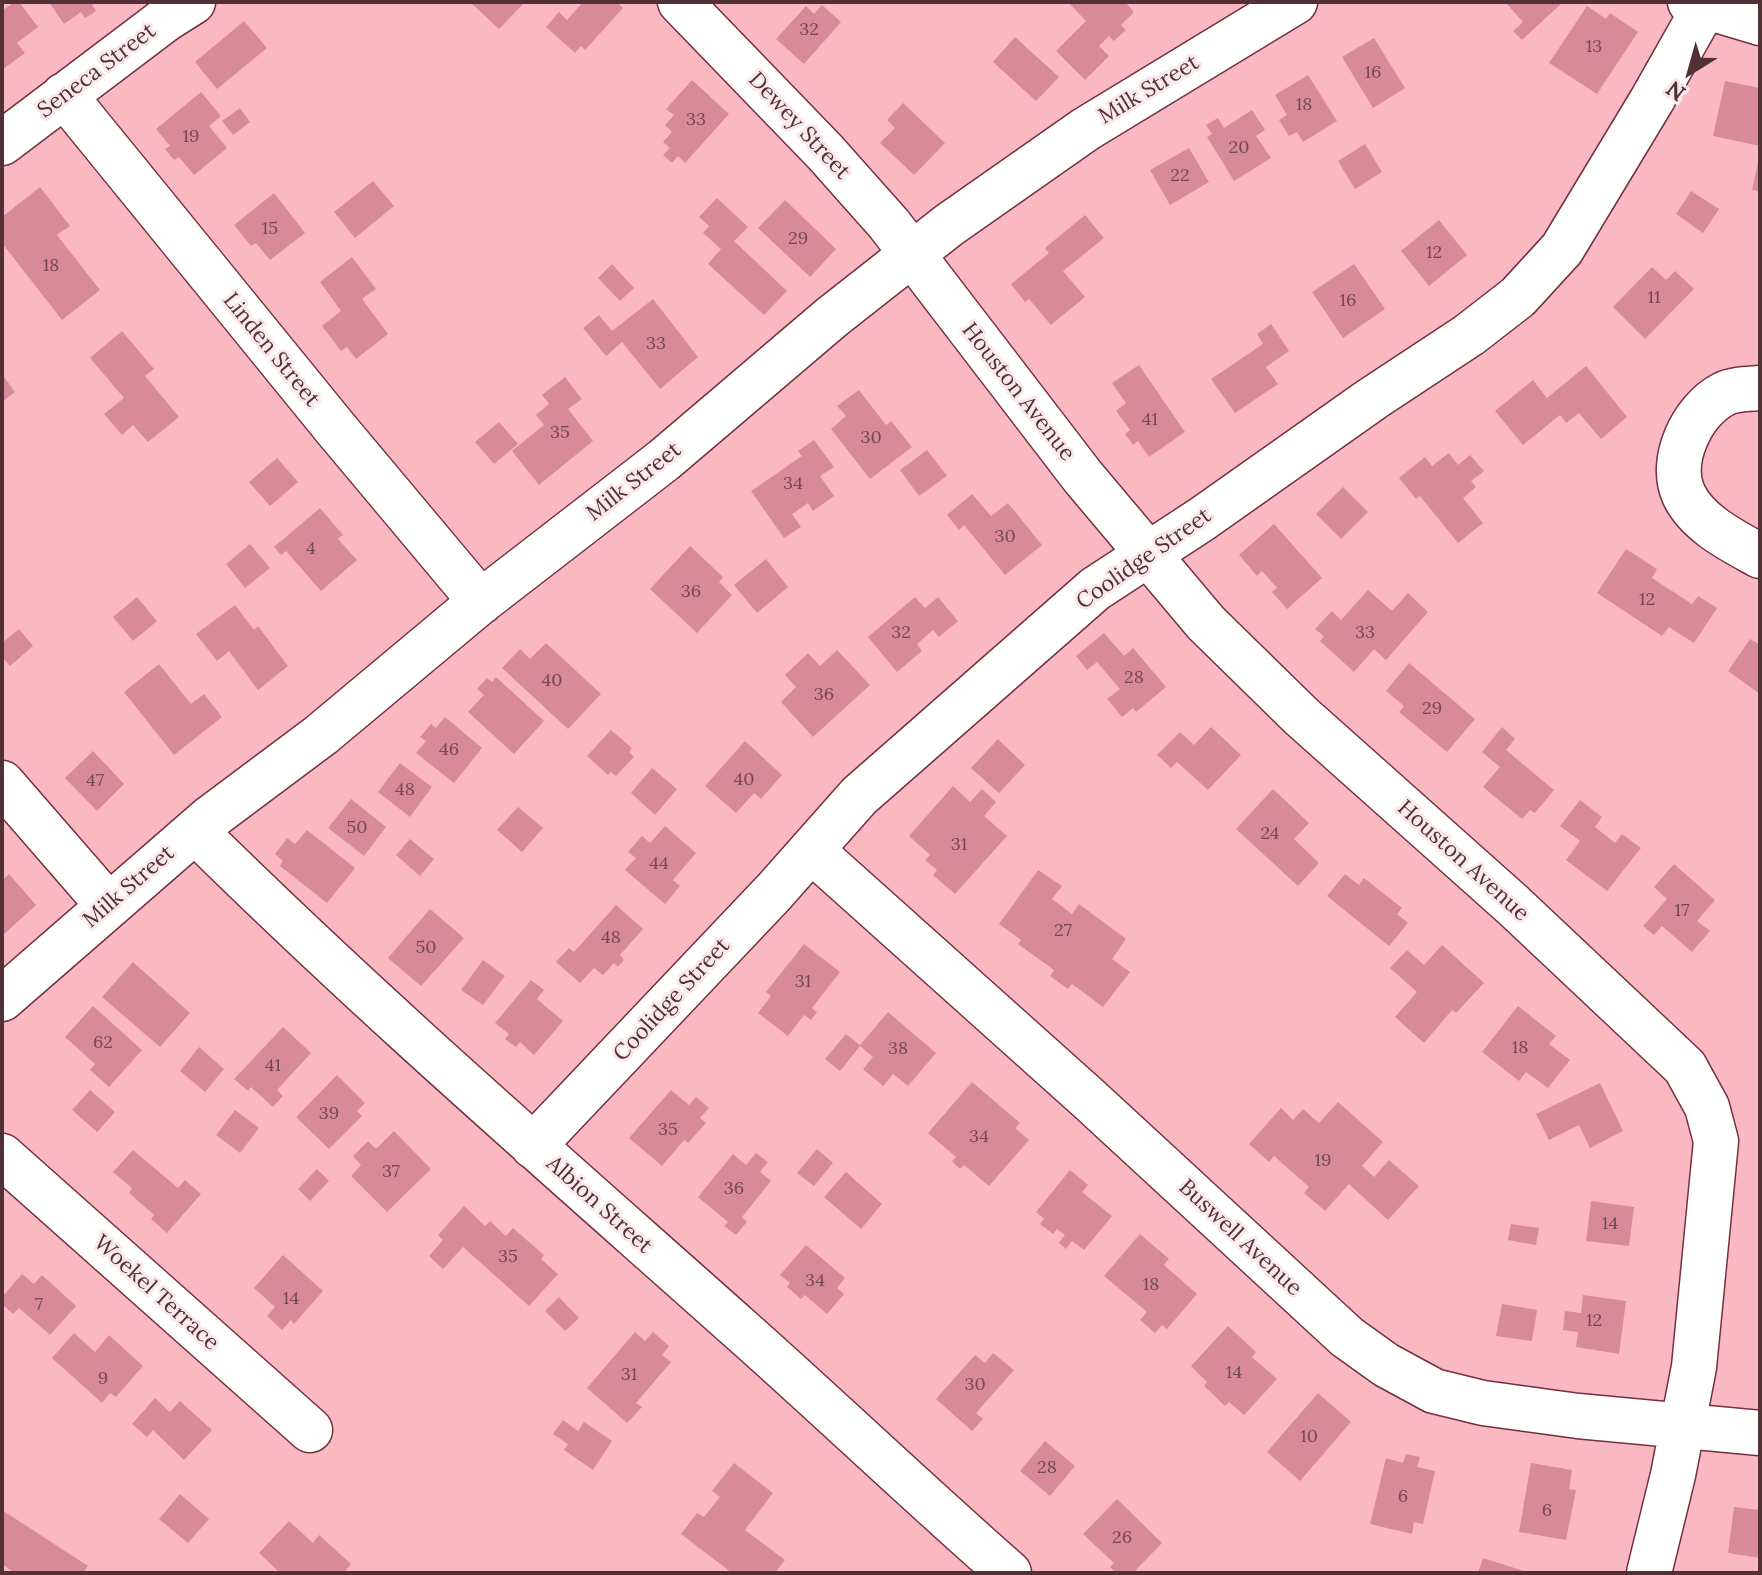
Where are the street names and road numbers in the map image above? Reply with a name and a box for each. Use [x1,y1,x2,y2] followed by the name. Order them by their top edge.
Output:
[33,18,161,124] street label: Seneca Street
[1094,50,1204,130] street label: Milk Street
[743,67,855,185] street label: Dewey Street
[217,288,325,412] street label: Linden Street
[956,318,1080,466] street label: Houston Avenue
[582,437,686,527] street label: Milk Street
[1071,503,1217,615] street label: Coolidge Street
[1392,795,1534,927] street label: Houston Avenue
[78,840,180,934] street label: Milk Street
[608,933,736,1067] street label: Coolidge Street
[541,1151,657,1259] street label: Albion Street
[1173,1174,1307,1302] street label: Buswell Avenue
[88,1230,224,1356] street label: Woekel Terrace

